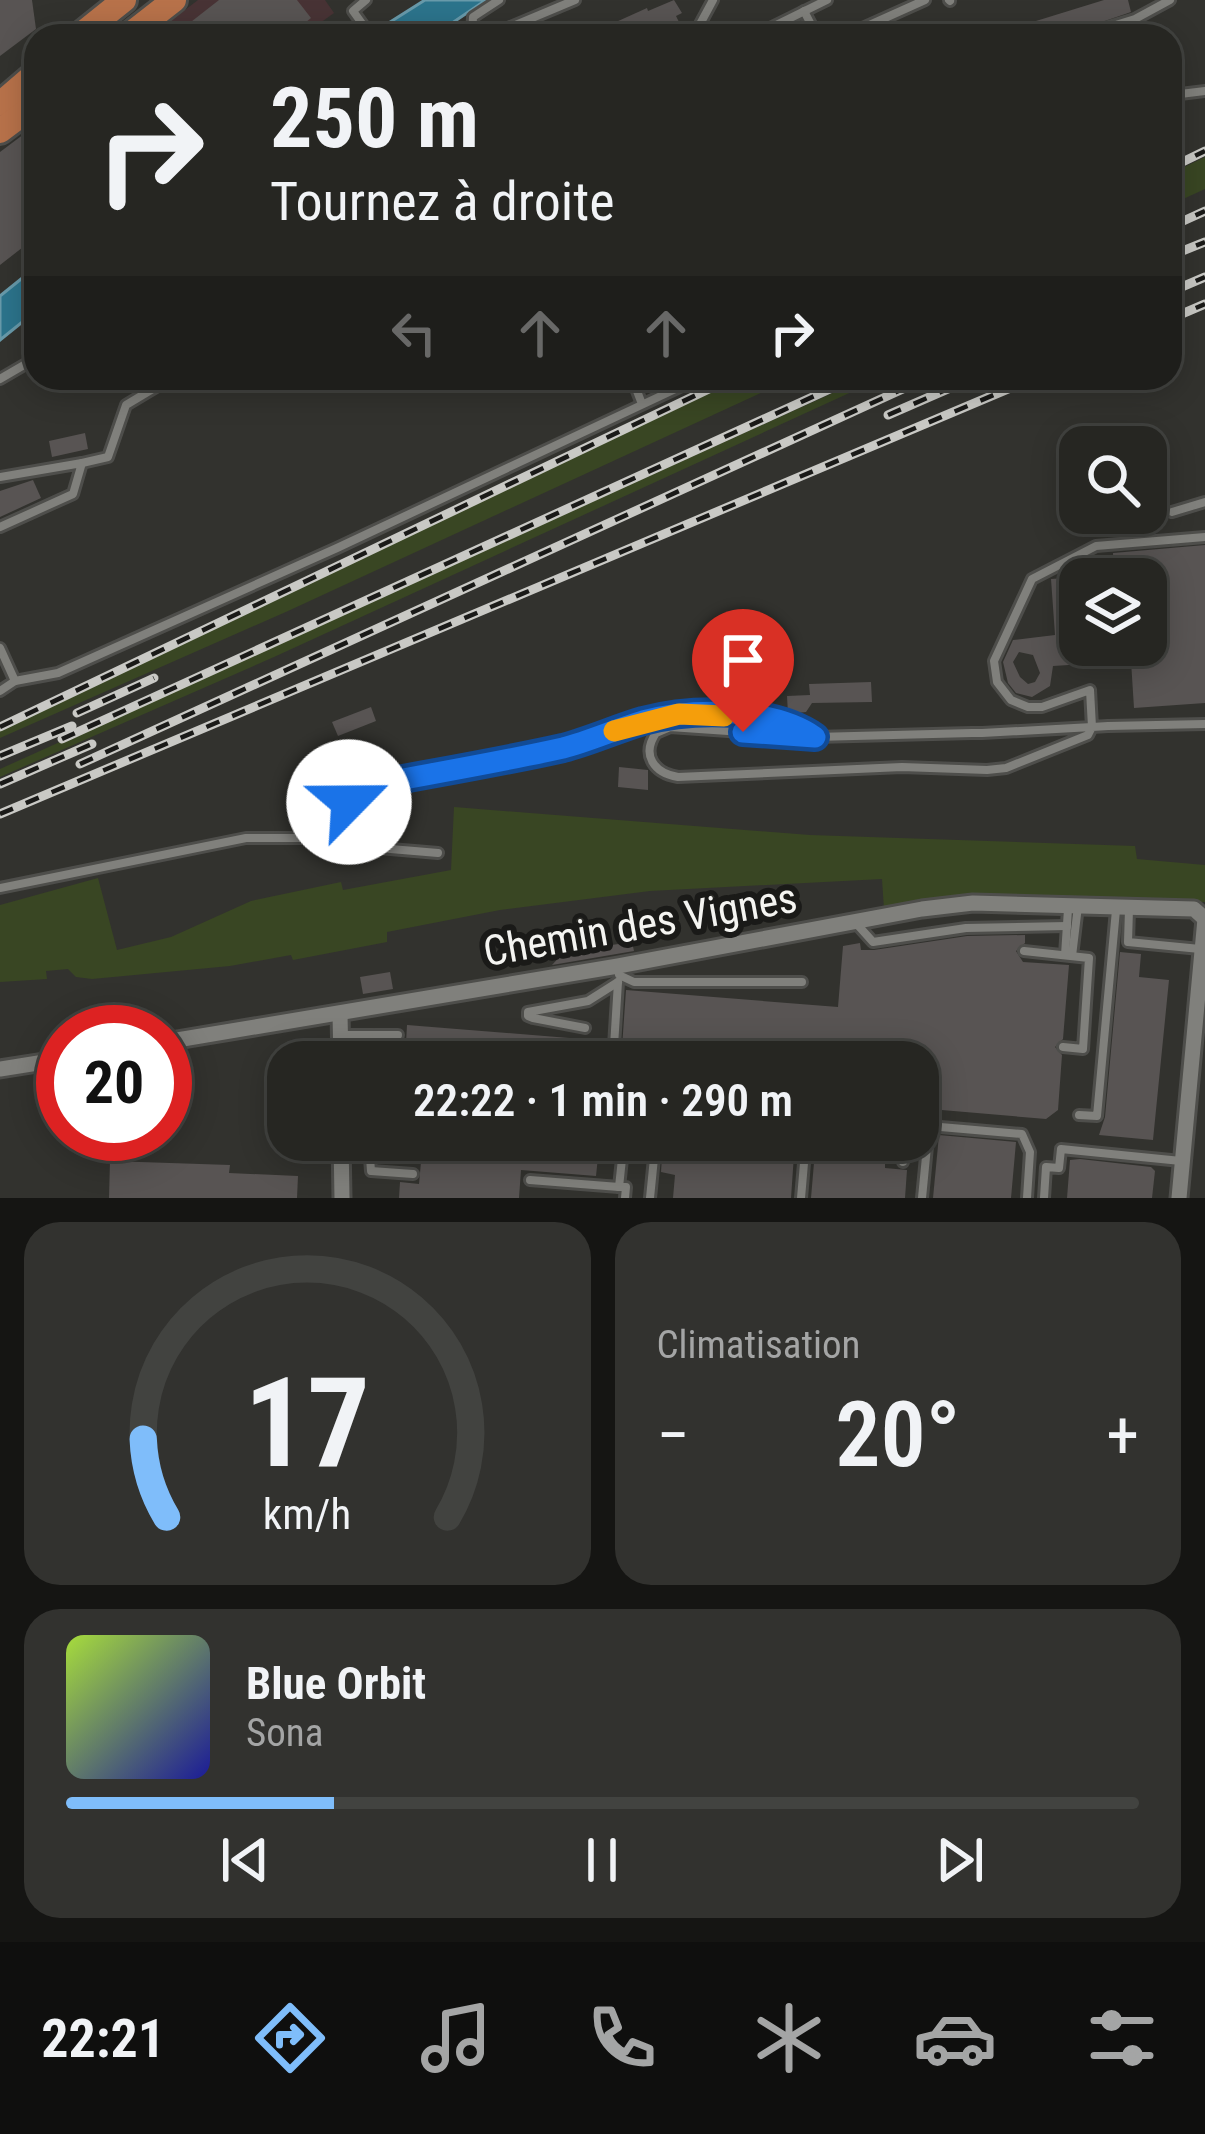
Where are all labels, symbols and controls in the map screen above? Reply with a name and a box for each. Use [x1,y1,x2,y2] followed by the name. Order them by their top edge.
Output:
[270,69,479,168] text: 250 m
[72,72,228,228] icon: right
[270,170,615,233] text: Tournez à droite
[381,300,447,366] icon: left
[507,300,573,366] icon: ahead
[633,300,699,366] icon: ahead
[759,300,825,366] icon: right
[1059,426,1167,666] map controls
[1059,426,1167,534] button: search
[1059,558,1167,666] button: layers
[692,609,794,732] pin
[710,627,776,693] icon: arrive
[286,739,412,865] position arrow
[480,873,801,976] street label: Chemin des Vignes
[36,1005,192,1161] speed limit sign: 20
[413,1074,793,1127] text: 22:22 · 1 min · 290 m
[657,1322,860,1368] text: Climatisation
[244,1350,370,1496] text: 17
[835,1383,960,1488] text: 20°
[657,1397,690,1474] text: −
[1106,1397,1139,1474] text: +
[263,1488,351,1538] text: km/h
[246,1657,426,1710] text: Blue Orbit
[246,1710,323,1756] text: Sona
[212,1827,278,1893] icon: previous
[569,1827,635,1893] icon: pause
[927,1827,993,1893] icon: next
[248,1996,332,2080] icon: directions
[414,1996,498,2080] icon: music
[580,1996,664,2080] icon: phone
[747,1996,831,2080] icon: climate
[913,1996,997,2080] icon: car
[1080,1996,1164,2080] icon: filters
[41,2007,165,2070] text: 22:21

